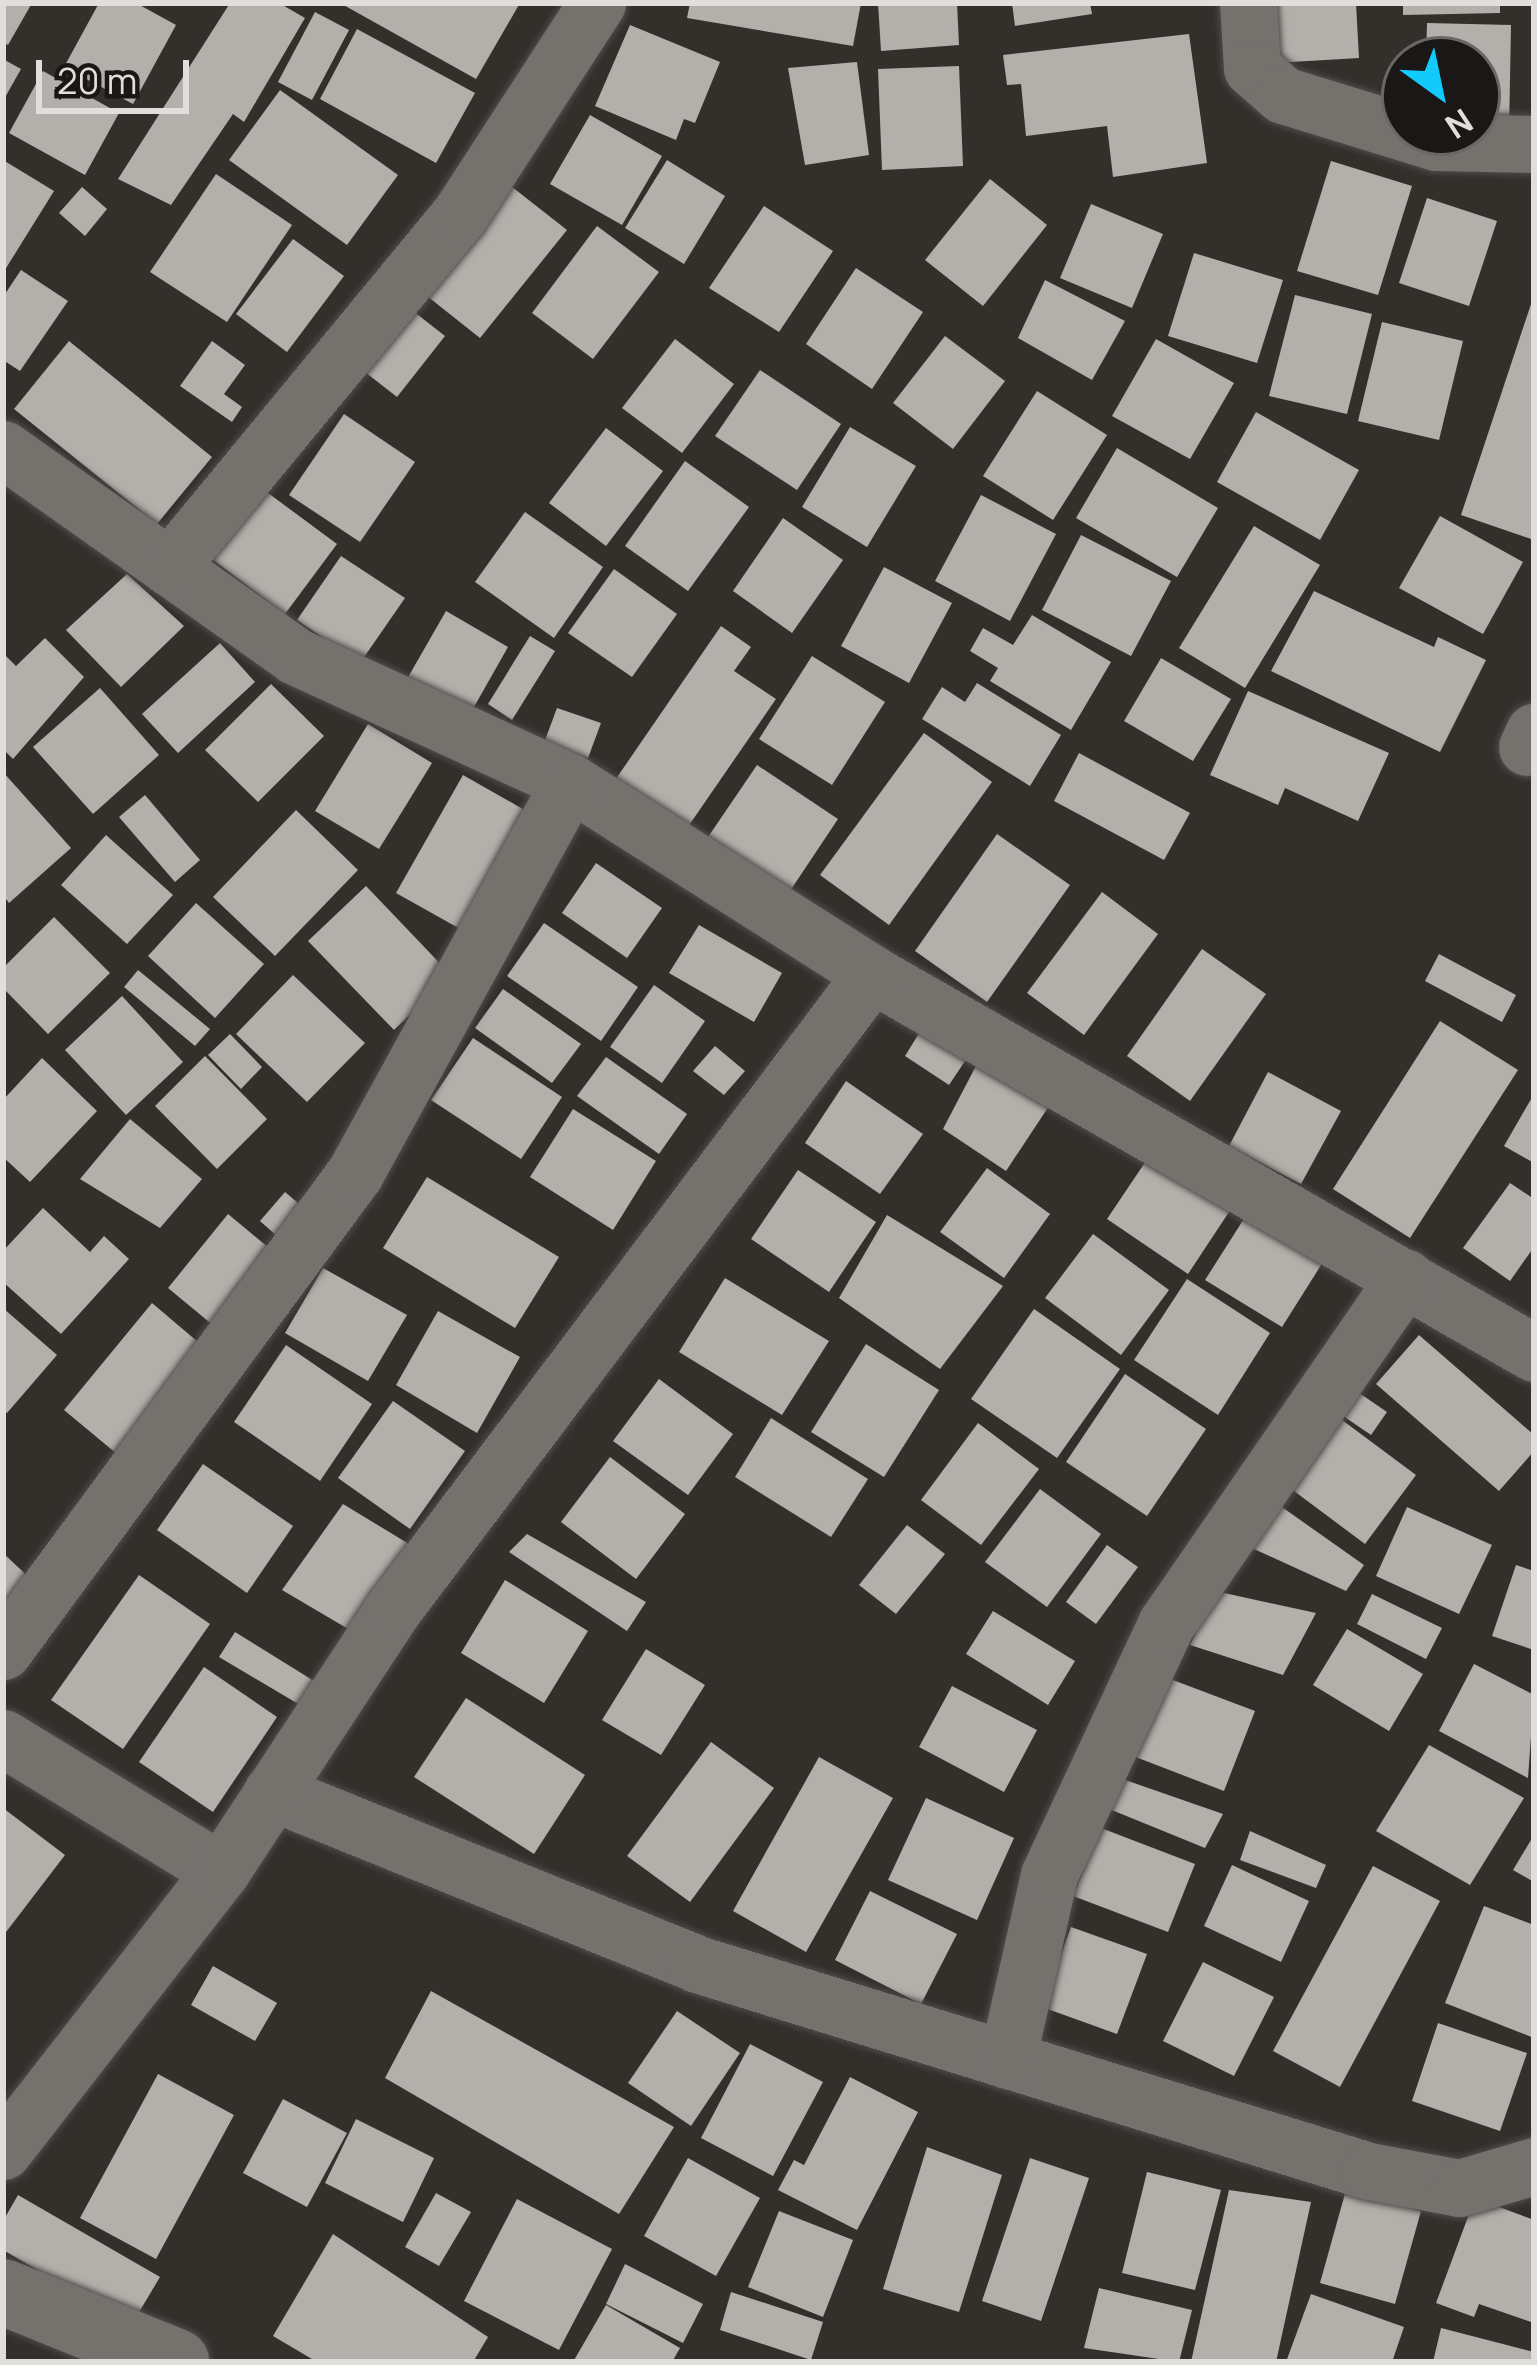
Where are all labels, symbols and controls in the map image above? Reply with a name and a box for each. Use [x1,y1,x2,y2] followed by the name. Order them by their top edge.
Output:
[42,36,195,110] scale bar
[1381,36,1501,156] north arrow
[57,56,137,105] text: 20 m
[1437,99,1481,149] text: N

